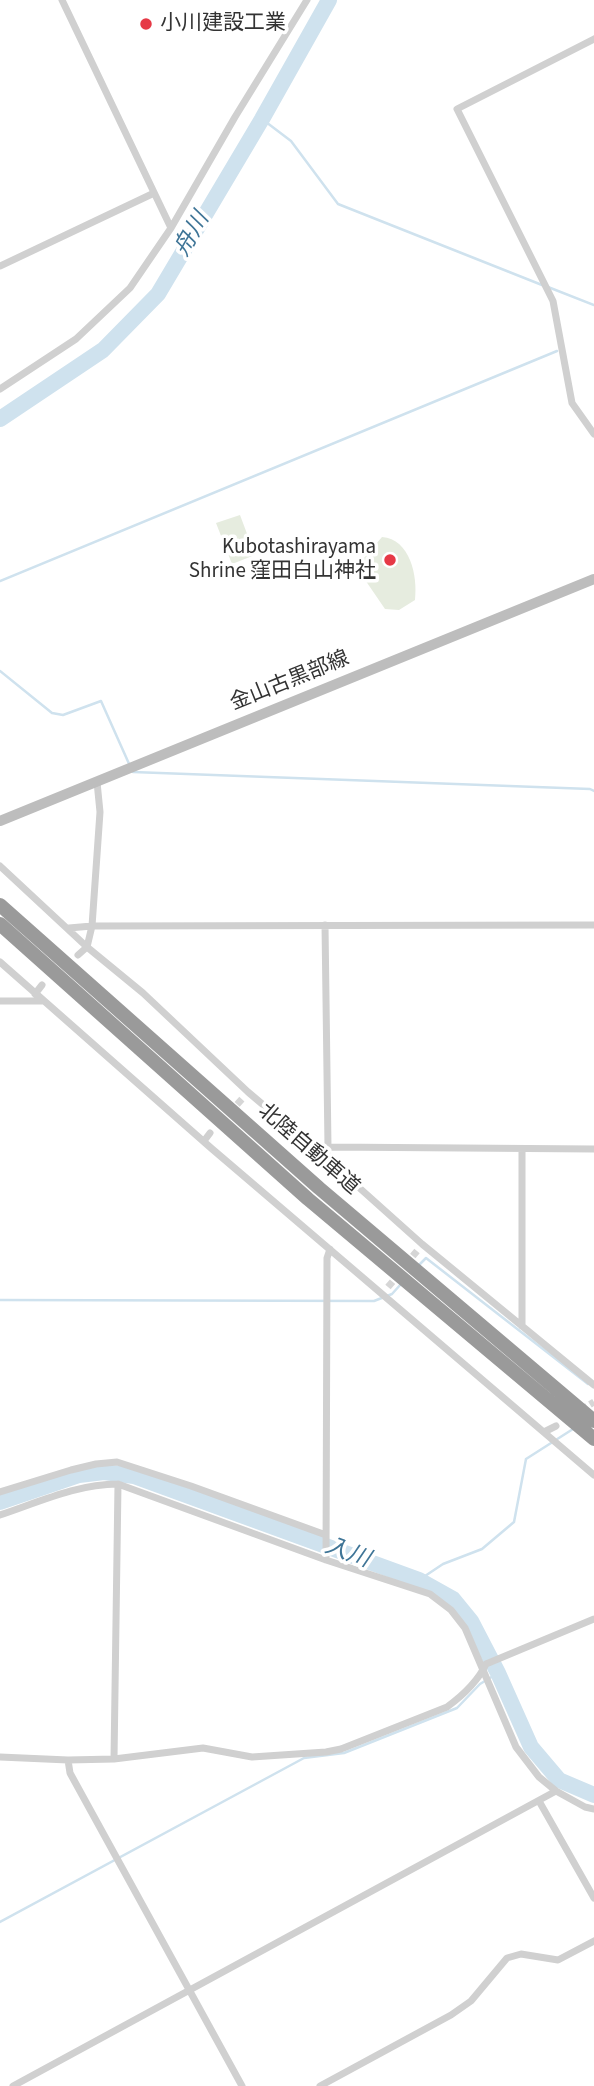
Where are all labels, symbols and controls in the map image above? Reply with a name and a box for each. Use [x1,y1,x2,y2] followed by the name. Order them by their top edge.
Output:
[160,11,286,37] place label: 小川建設工業
[138,16,154,32] marker: 小川建設工業
[170,208,216,262] water label: 舟川
[189,535,376,585] place label: Kubotashirayama Shrine 窪田白山神社
[382,552,398,568] marker: Kubotashirayama Shrine 窪田白山神社
[227,647,353,717] street label: 金山古黒部線
[252,1099,364,1201] street label: 北陸自動車道
[321,1533,373,1575] water label: 入川

